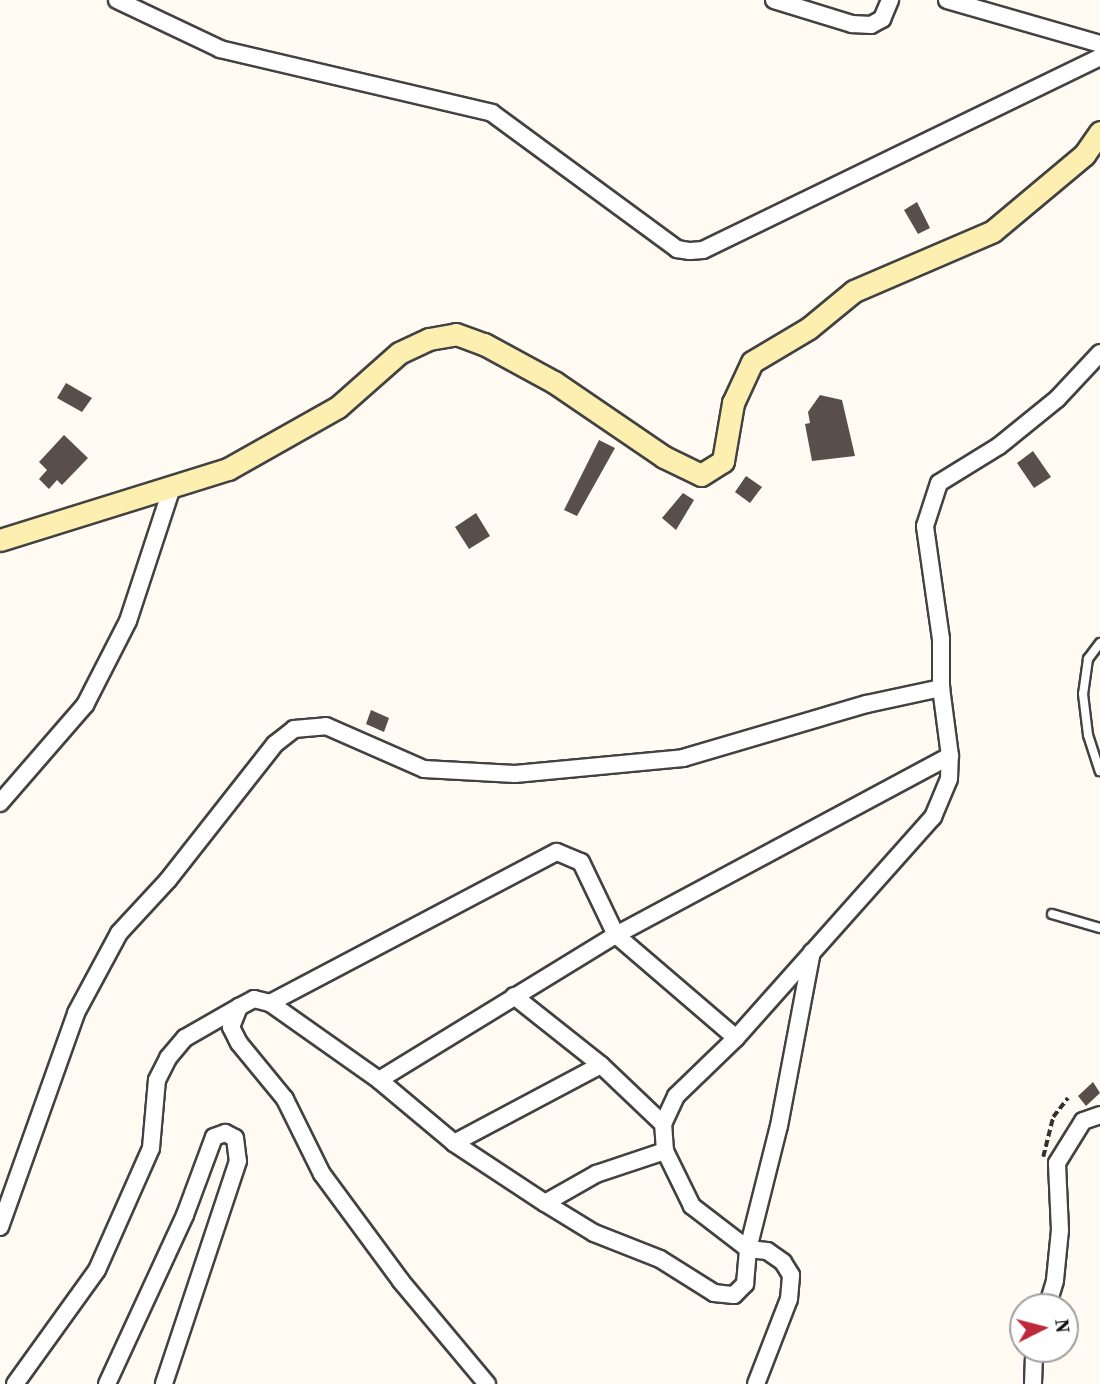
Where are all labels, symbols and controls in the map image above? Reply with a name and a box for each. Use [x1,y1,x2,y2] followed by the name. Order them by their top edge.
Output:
[1009,1293,1079,1363] north arrow
[1049,1318,1077,1334] text: N

